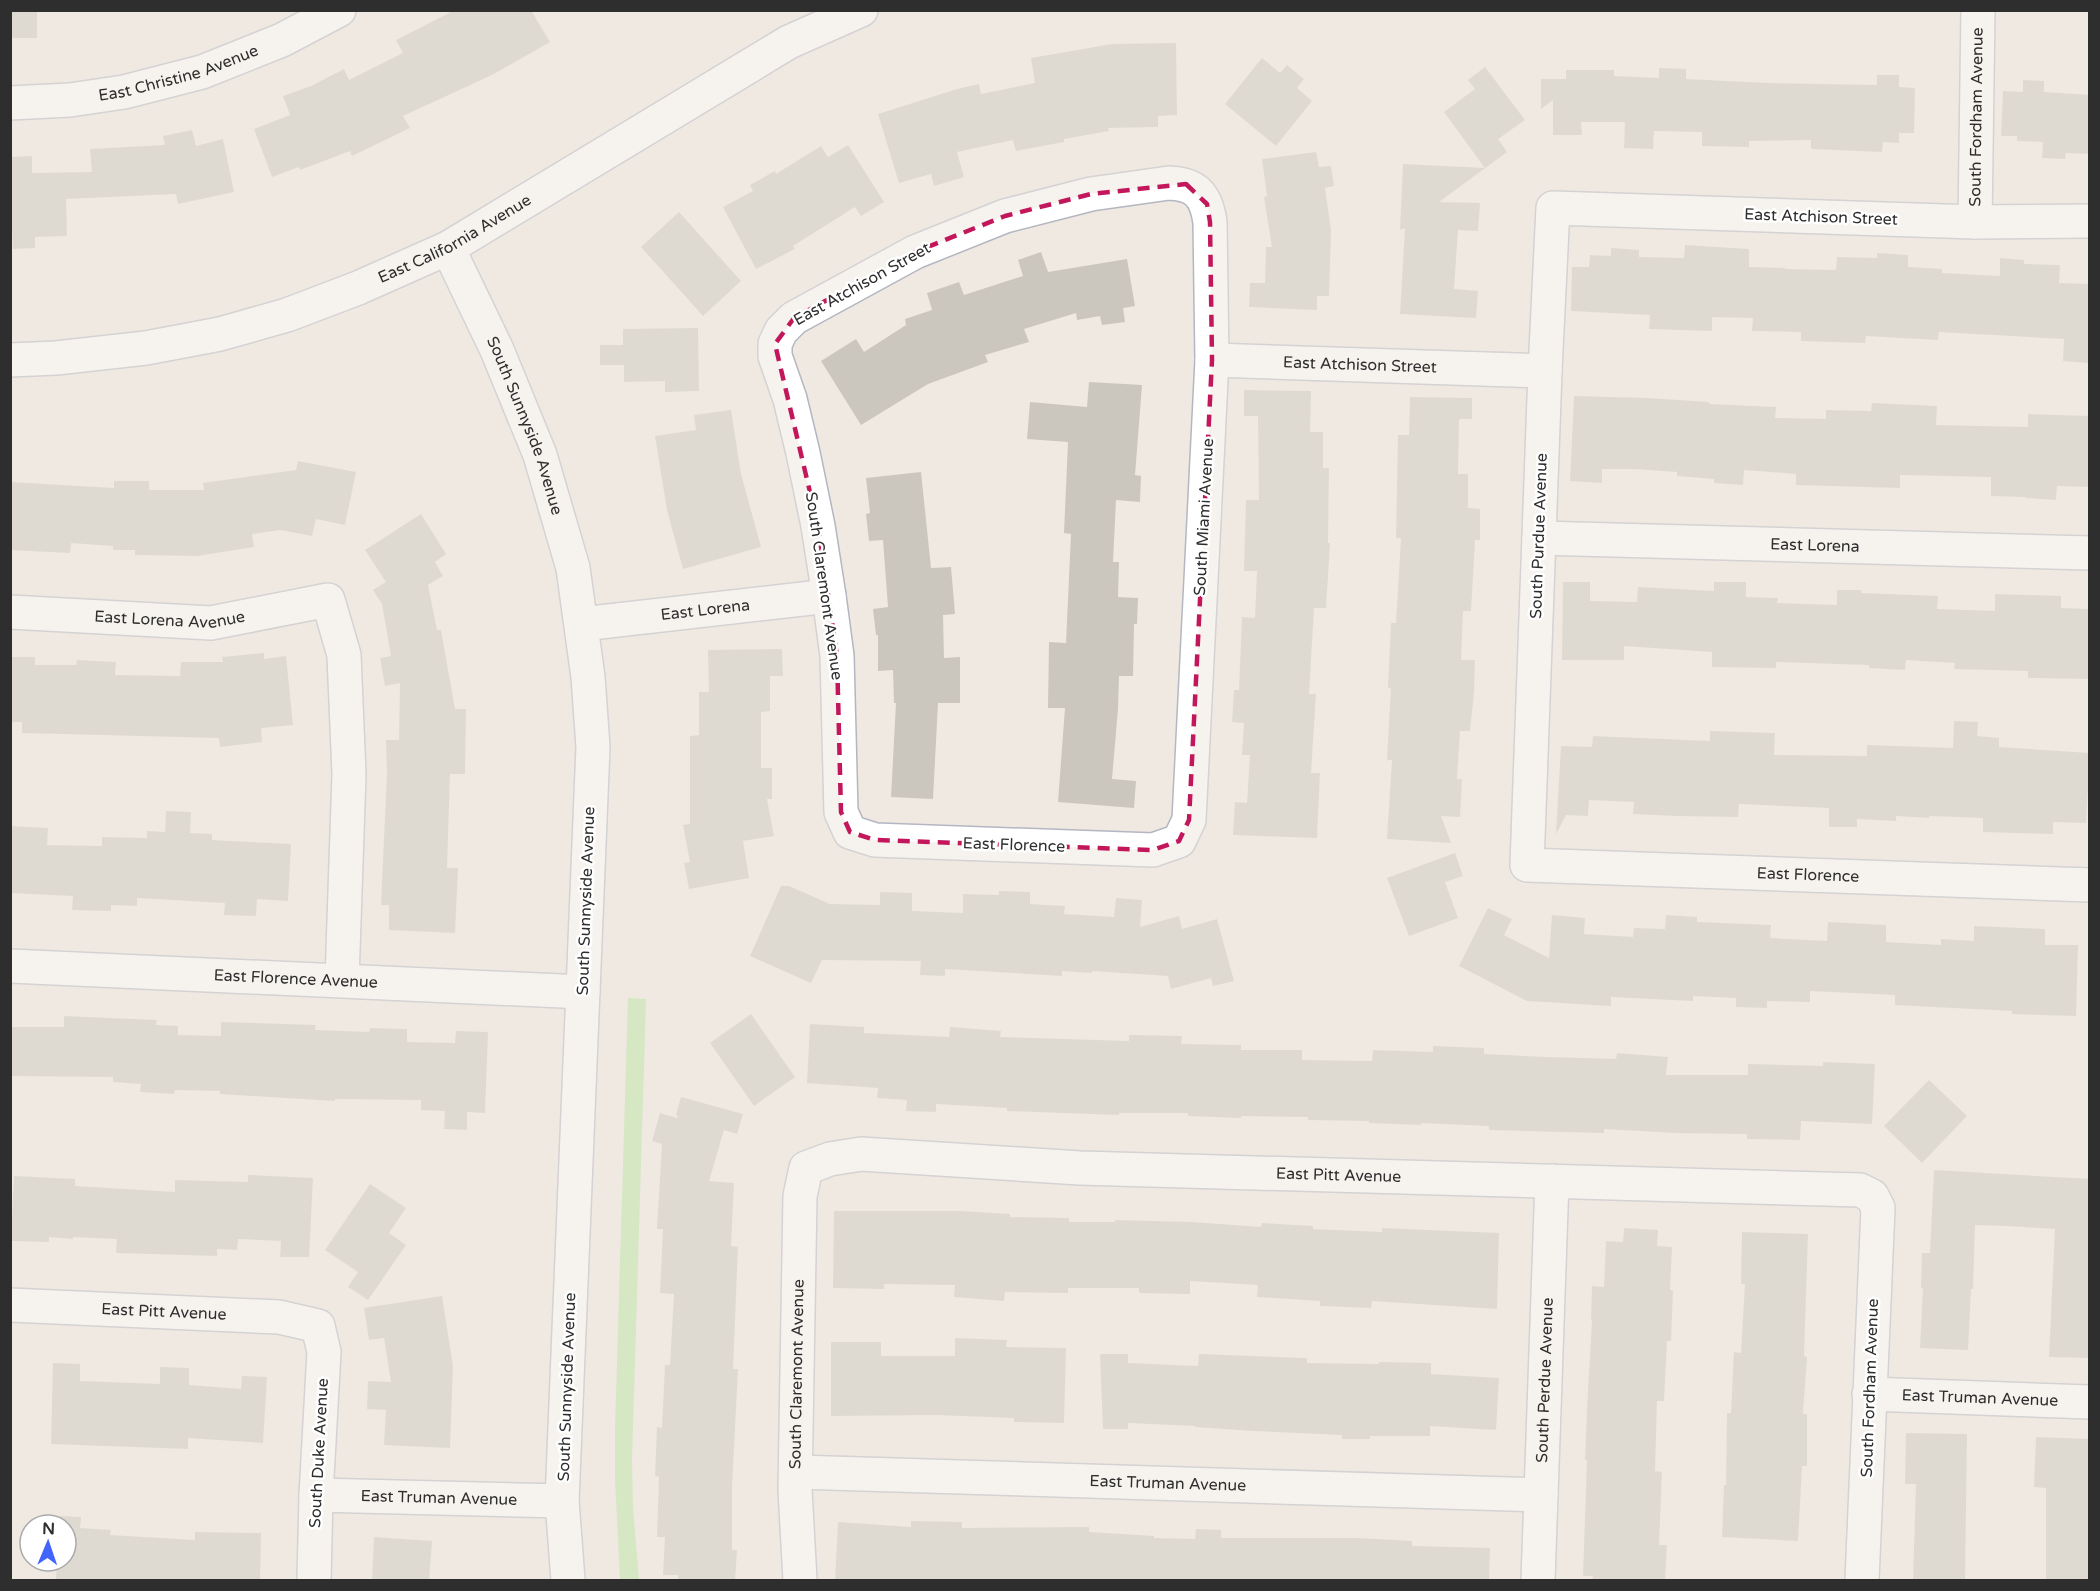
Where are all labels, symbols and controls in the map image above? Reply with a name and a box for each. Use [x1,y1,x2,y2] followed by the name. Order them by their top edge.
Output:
[1965,27,1988,207] street label: South Fordham Avenue
[97,40,261,106] street label: East Christine Avenue
[375,190,535,288] street label: East California Avenue
[1744,204,1898,230] street label: East Atchison Street
[790,238,934,330] street label: East Atchison Street
[482,333,567,517] street label: South Sunnyside Avenue
[1283,352,1437,377] street label: East Atchison Street
[1190,438,1218,596] street label: South Miami Avenue
[1526,453,1552,619] street label: South Purdue Avenue
[801,491,847,681] street label: South Claremont Avenue
[1770,534,1860,557] street label: East Lorena
[660,595,751,625] street label: East Lorena
[94,607,247,633] street label: East Lorena Avenue
[573,806,599,996] street label: South Sunnyside Avenue
[962,833,1066,857] street label: East Florence
[1756,863,1860,887] street label: East Florence
[213,965,378,993] street label: East Florence Avenue
[1276,1164,1402,1187] street label: East Pitt Avenue
[785,1279,809,1469] street label: South Claremont Avenue
[554,1292,580,1482] street label: South Sunnyside Avenue
[1532,1297,1558,1463] street label: South Perdue Avenue
[1857,1298,1883,1478] street label: South Fordham Avenue
[101,1299,227,1325] street label: East Pitt Avenue
[305,1378,333,1528] street label: South Duke Avenue
[1901,1385,2059,1411] street label: East Truman Avenue
[1089,1471,1246,1496] street label: East Truman Avenue
[360,1486,518,1510] street label: East Truman Avenue
[18,1513,78,1573] north arrow
[42,1519,55,1539] text: N

